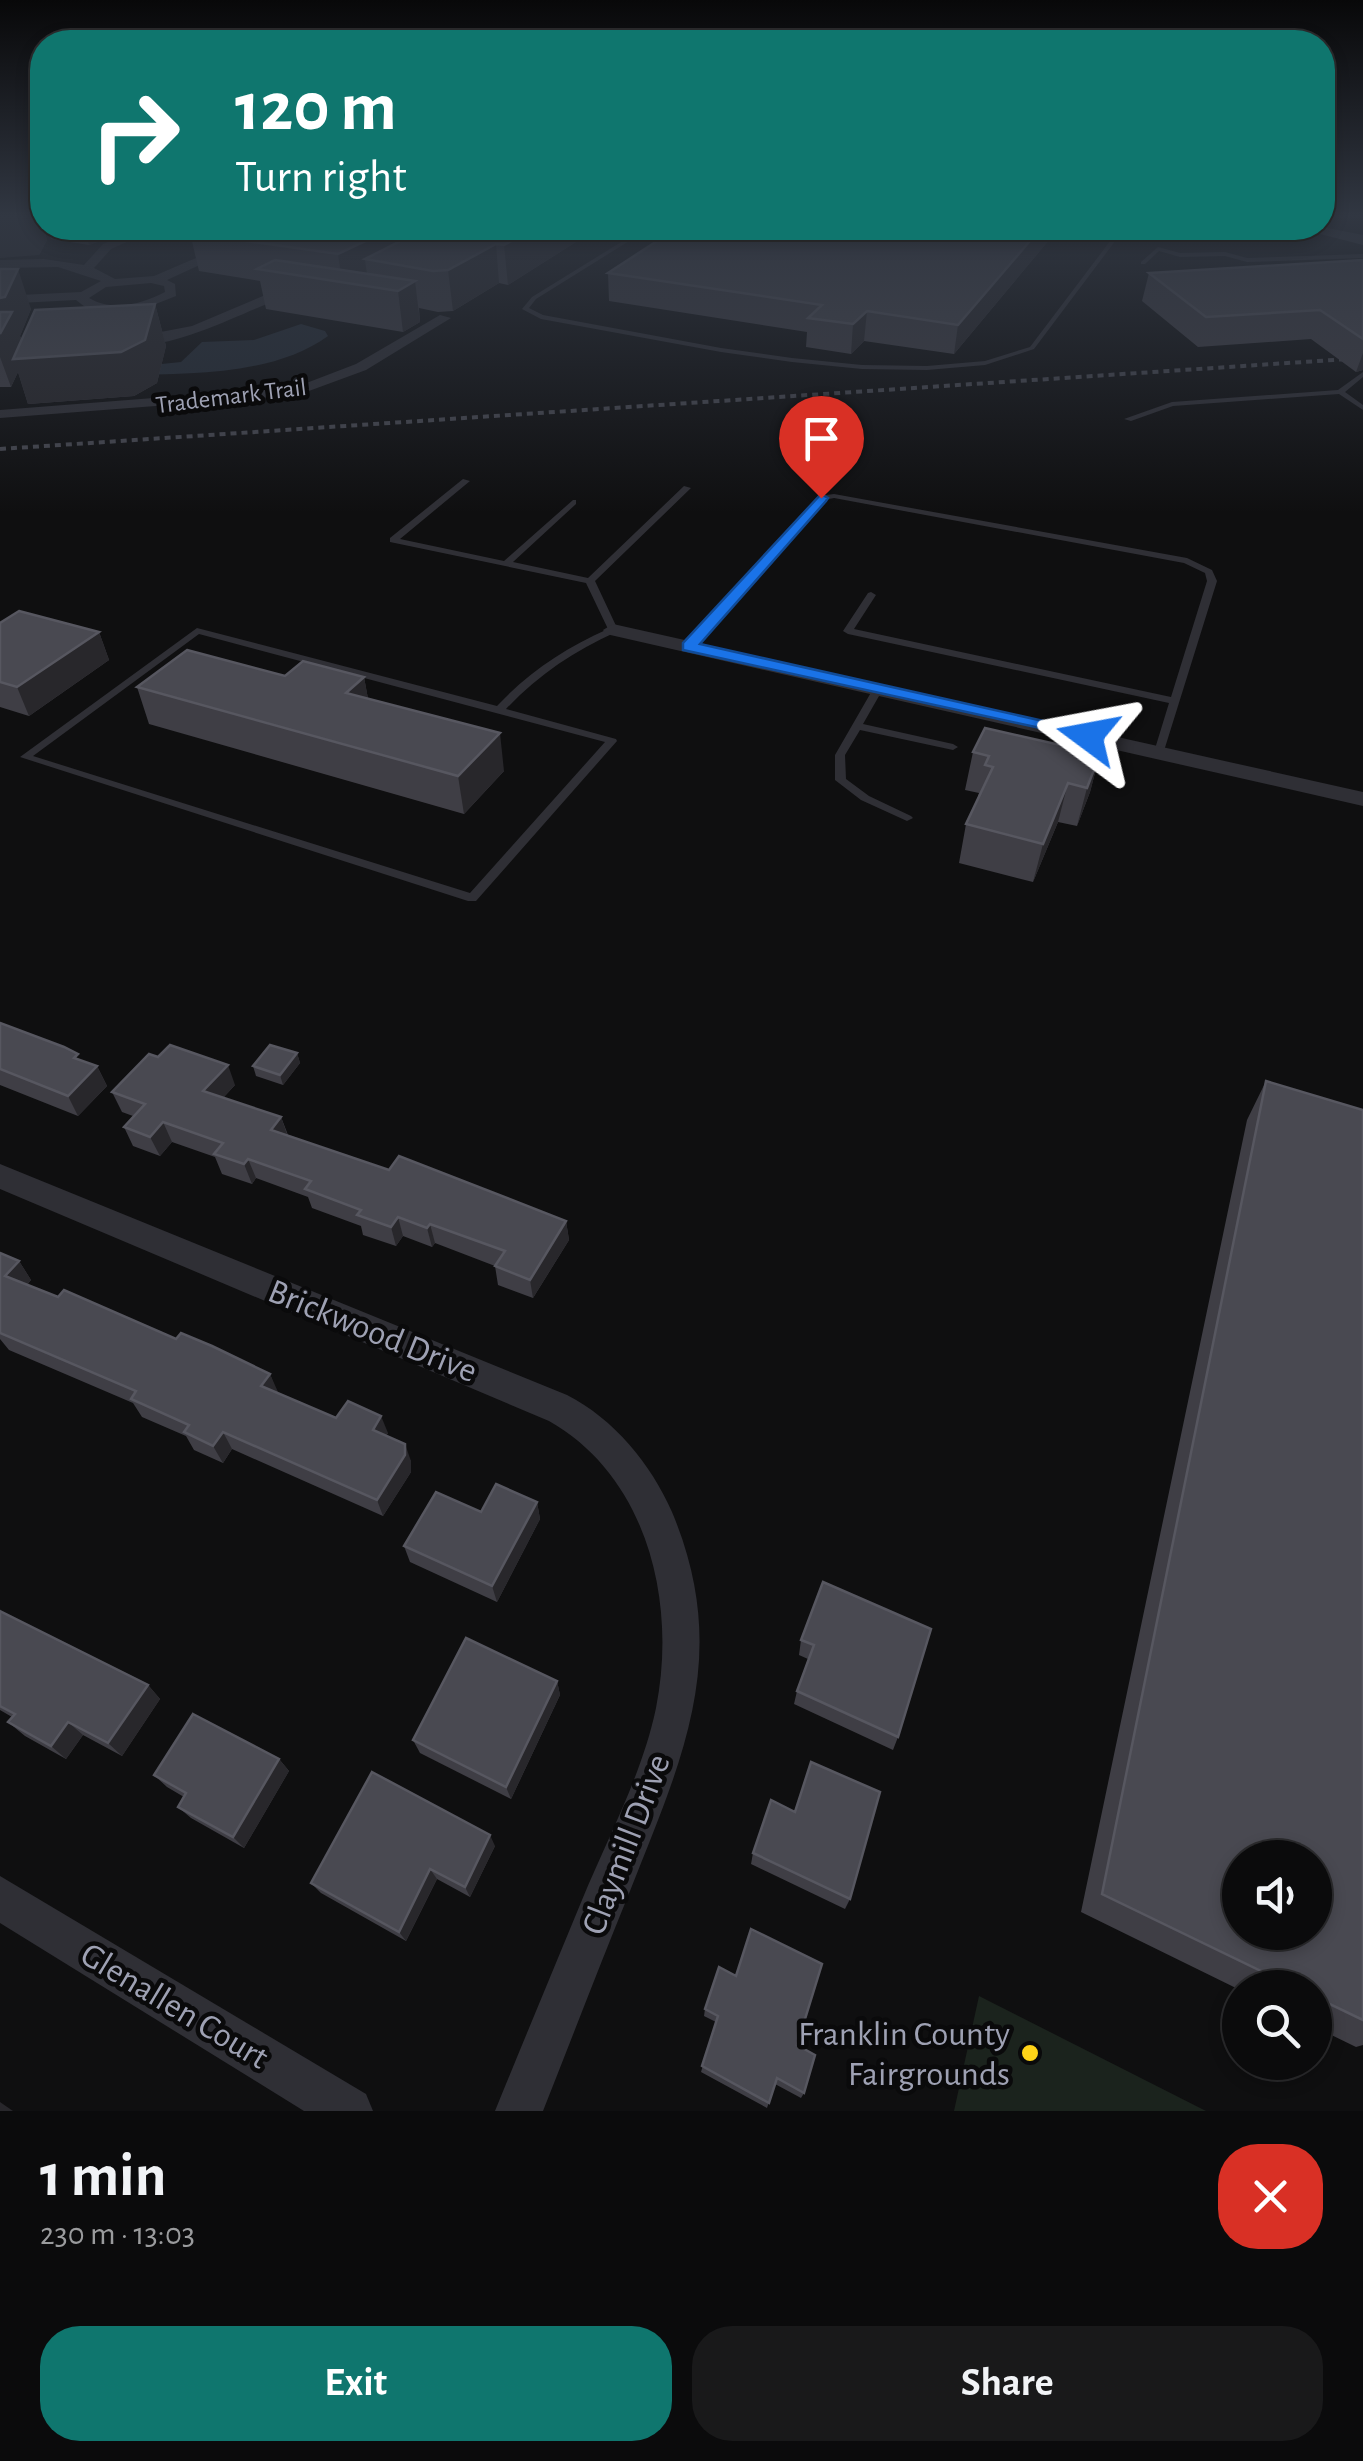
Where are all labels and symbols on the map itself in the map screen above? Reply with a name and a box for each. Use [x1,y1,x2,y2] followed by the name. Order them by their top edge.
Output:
[154,375,308,418] street label: Trademark Trail
[779,396,864,499] pin
[1036,684,1140,788] position arrow
[263,1274,482,1389] street label: Brickwood Drive
[576,1750,677,1939] street label: Claymill Drive
[75,1937,274,2076] street label: Glenallen Court
[798,2017,1010,2092] place label: Franklin County Fairgrounds
[1019,2042,1041,2064] marker: Franklin County Fairgrounds

